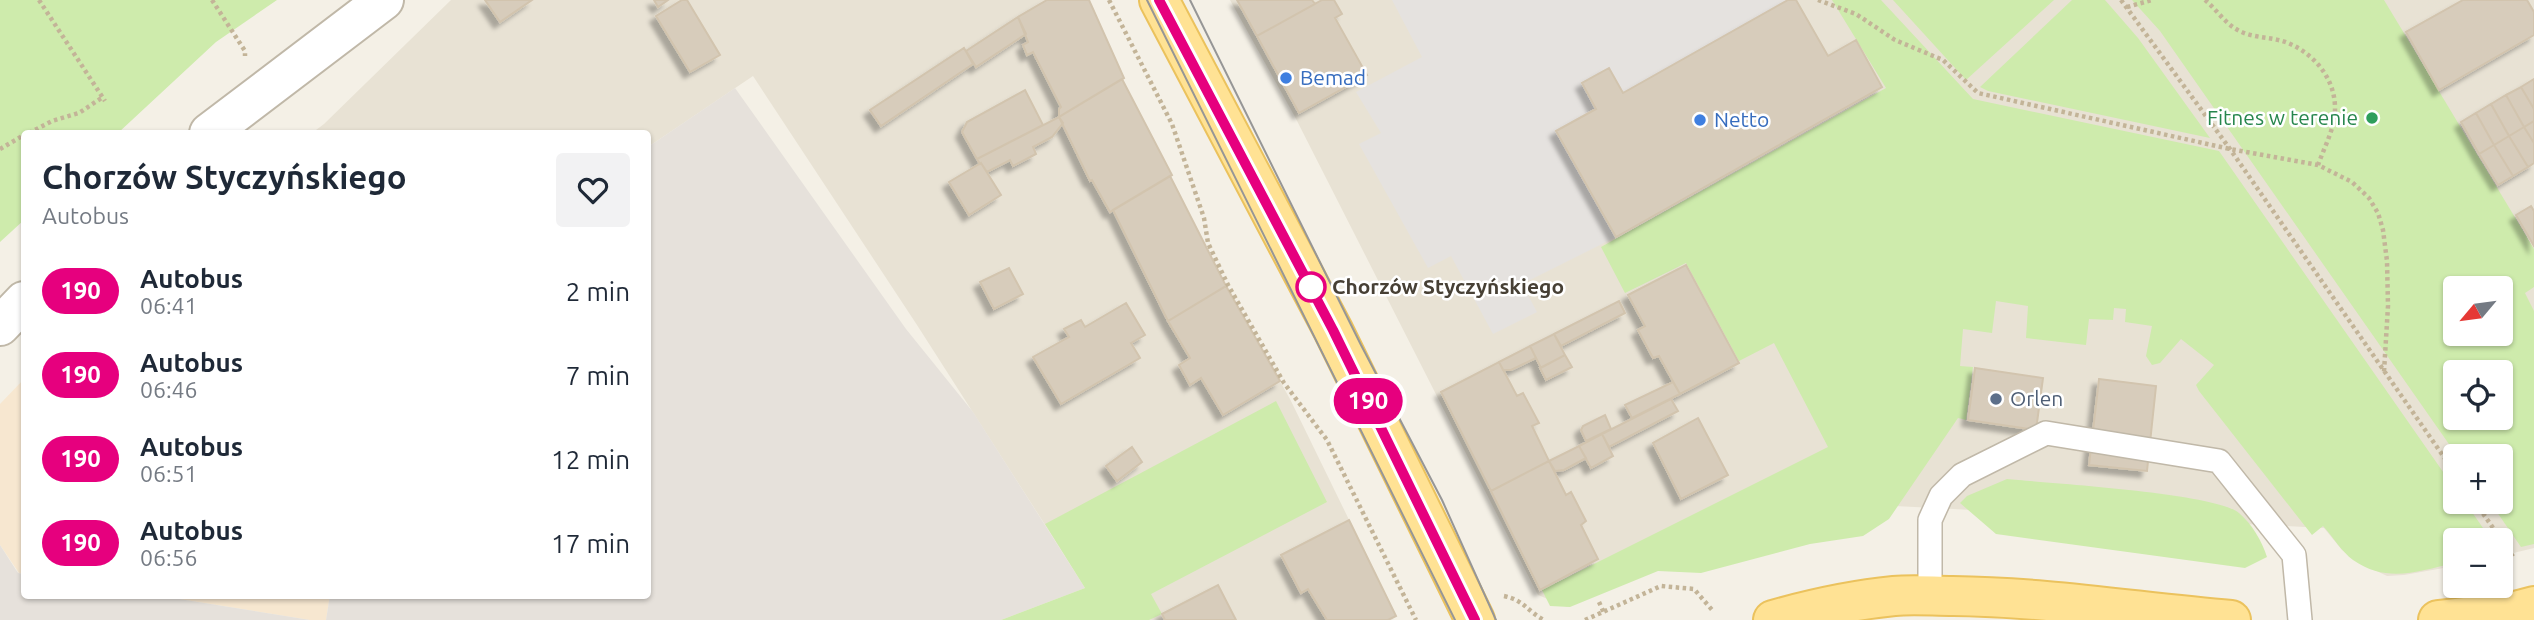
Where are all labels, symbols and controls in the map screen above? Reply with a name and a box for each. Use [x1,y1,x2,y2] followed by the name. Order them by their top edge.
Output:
[1300,65,1366,89] place label: Bemad
[1278,70,1294,86] marker: Bemad
[2207,105,2358,129] place label: Fitnes w terenie
[1714,107,1769,131] place label: Netto
[2364,110,2380,126] marker: Fitnes w terenie
[1692,112,1708,128] marker: Netto
[556,153,630,227] button: heart
[42,158,407,195] text: Chorzów Styczyńskiego
[42,203,129,228] text: Autobus
[140,264,243,293] text: Autobus
[1296,272,1326,302] marker: Chorzów Styczyńskiego
[1332,274,1564,298] place label: Chorzów Styczyńskiego
[2443,276,2513,346] north arrow
[2443,276,2513,598] map controls
[60,277,101,304] text: 190
[566,277,630,306] text: 2 min
[140,293,198,318] text: 06:41
[140,348,243,377] text: Autobus
[2443,360,2513,430] button: locate
[60,361,101,388] text: 190
[566,361,630,390] text: 7 min
[140,377,198,402] text: 06:46
[1328,378,1408,424] line badge: 190
[2010,386,2063,410] place label: Orlen
[1348,387,1388,414] text: 190
[1988,391,2004,407] marker: Orlen
[140,432,243,461] text: Autobus
[2443,444,2513,514] button: +
[60,445,101,472] text: 190
[551,445,630,474] text: 12 min
[140,461,198,486] text: 06:51
[140,516,243,545] text: Autobus
[2443,528,2513,598] button: −
[60,529,101,556] text: 190
[551,529,630,558] text: 17 min
[140,545,198,570] text: 06:56

